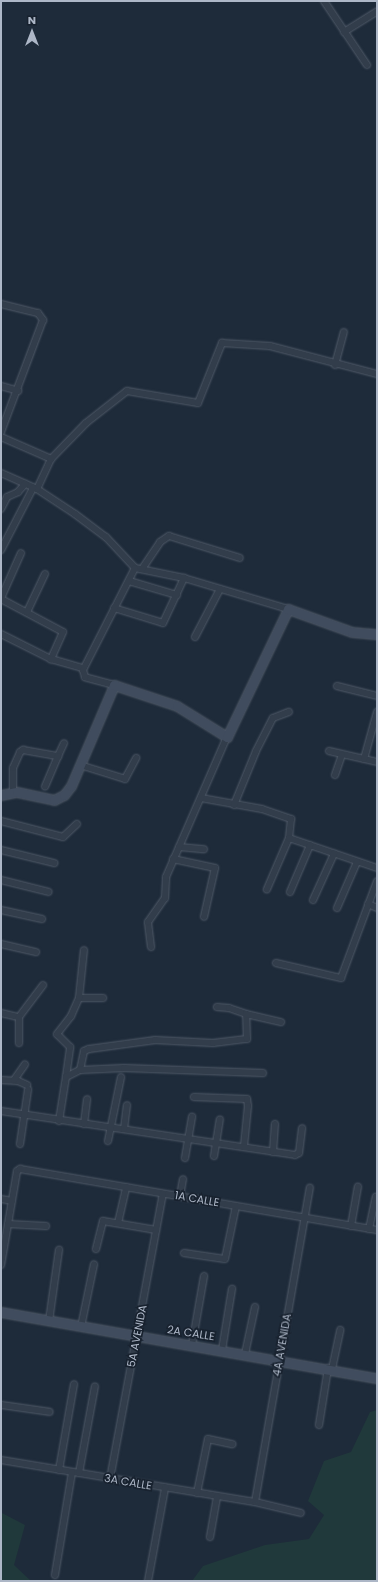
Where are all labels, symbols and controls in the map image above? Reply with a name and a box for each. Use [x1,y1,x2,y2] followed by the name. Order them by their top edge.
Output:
[12,12,52,52] north arrow
[28,12,36,28] text: N
[174,1189,220,1209] street label: 1A CALLE
[124,1304,150,1368] street label: 5A AVENIDA
[270,1313,294,1377] street label: 4A AVENIDA
[166,1323,216,1343] street label: 2A CALLE
[103,1471,153,1493] street label: 3A CALLE

